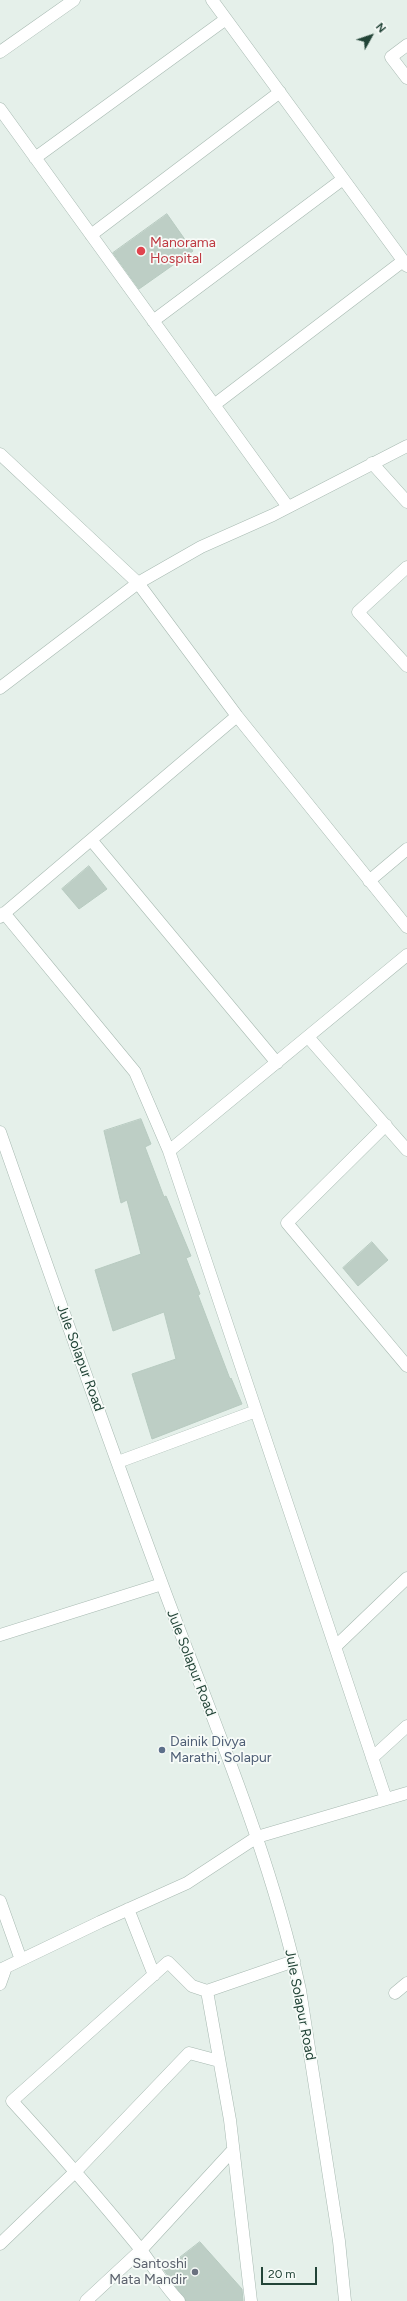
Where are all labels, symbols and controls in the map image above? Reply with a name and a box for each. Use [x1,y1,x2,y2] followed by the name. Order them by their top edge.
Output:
[351,16,391,56] north arrow
[373,21,388,35] text: N
[150,235,216,268] place label: Manorama Hospital
[135,245,147,257] marker: Manorama Hospital
[53,1302,107,1414] street label: Jule Solapur Road
[163,1607,219,1719] street label: Jule Solapur Road
[170,1734,272,1766] place label: Dainik Divya Marathi, Solapur
[157,1745,167,1755] marker: Dainik Divya Marathi, Solapur
[281,1948,319,2062] street label: Jule Solapur Road
[109,2256,187,2288] place label: Santoshi Mata Mandir
[263,2259,319,2285] scale bar
[190,2267,200,2277] marker: Santoshi Mata Mandir
[268,2267,296,2281] text: 20 m

